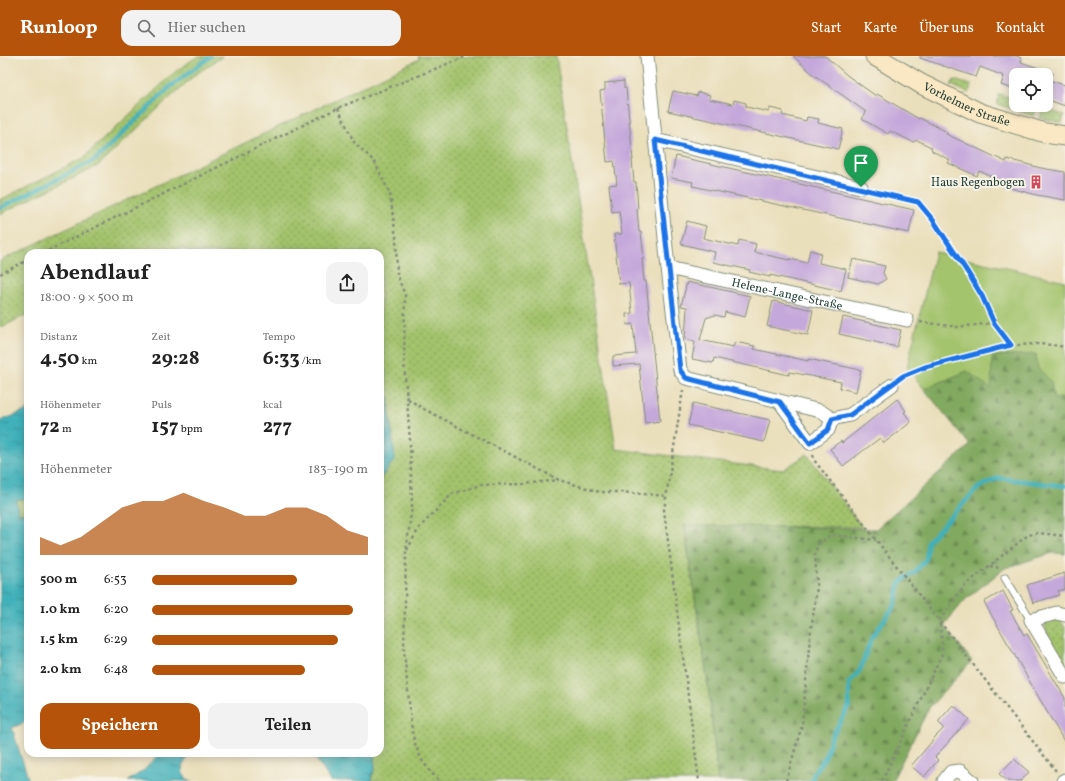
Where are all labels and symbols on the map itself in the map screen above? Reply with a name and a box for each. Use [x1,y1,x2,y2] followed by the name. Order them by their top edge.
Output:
[920,79,1012,131] street label: Vorhelmer Straße
[844,146,878,187] pin
[1028,174,1044,190] building icon: Haus Regenbogen
[931,175,1025,191] place label: Haus Regenbogen
[730,275,844,315] street label: Helene-Lange-Straße

